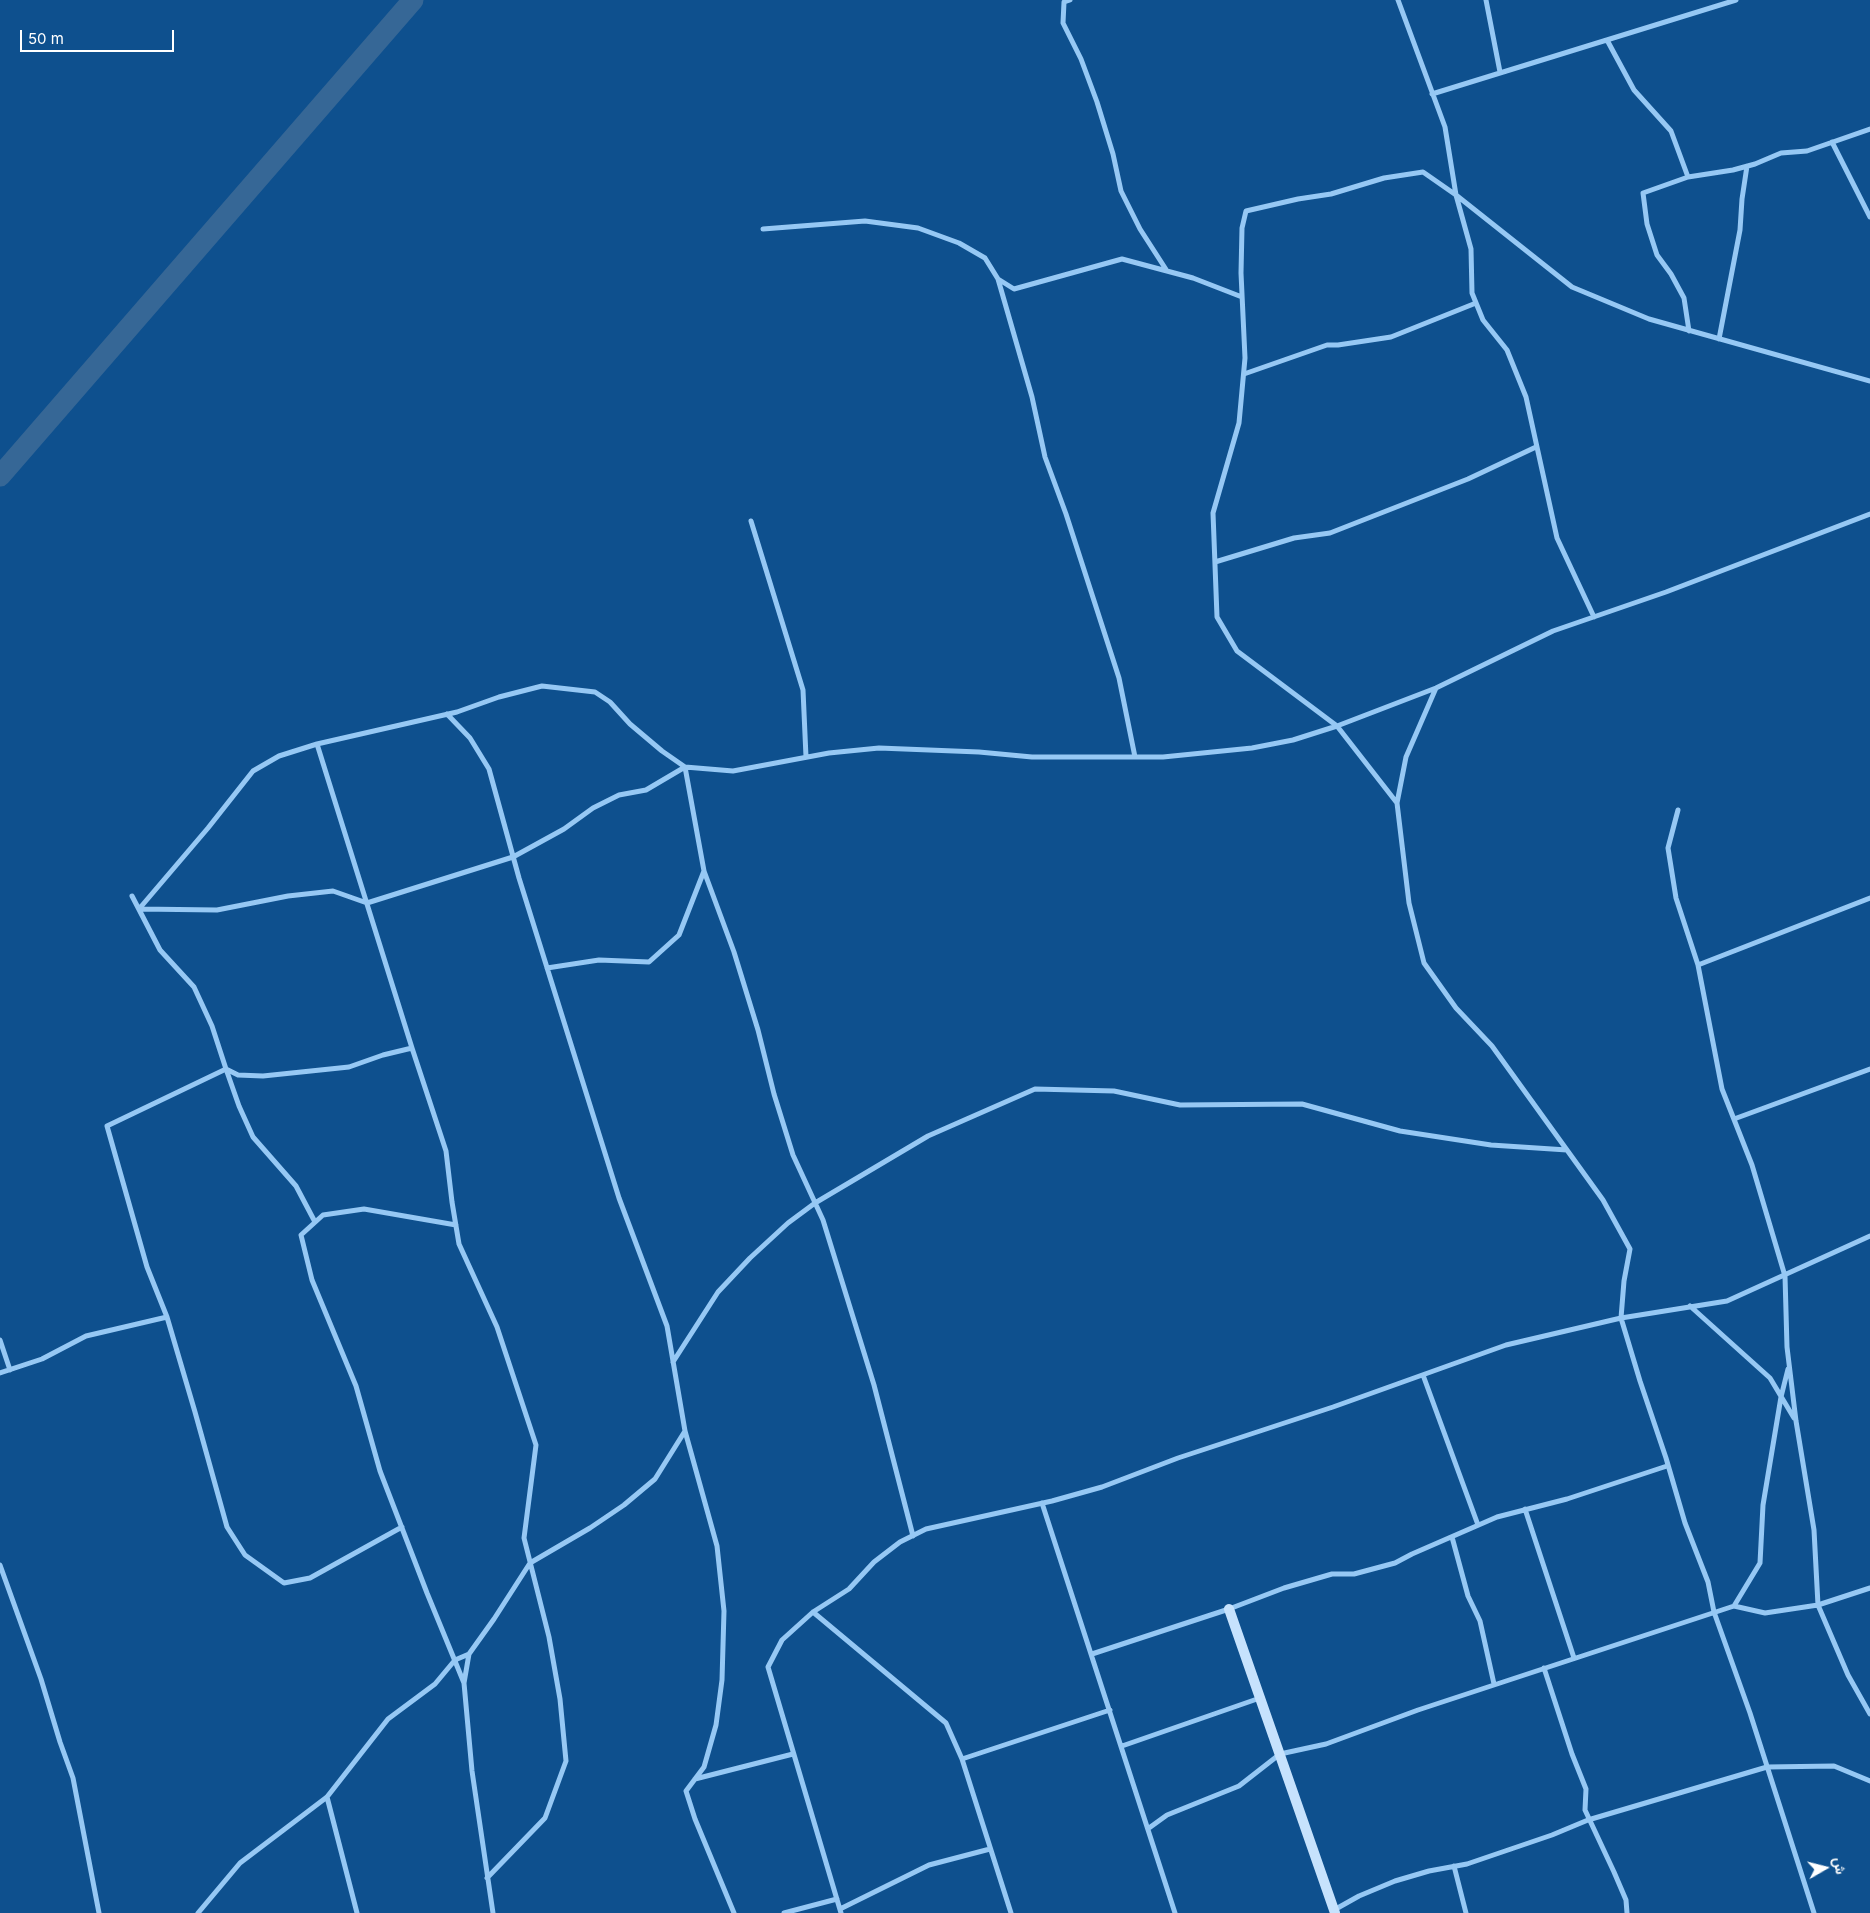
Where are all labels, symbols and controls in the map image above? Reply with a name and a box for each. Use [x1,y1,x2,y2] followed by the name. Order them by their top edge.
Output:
[22,20,176,52] scale bar
[28,29,64,48] text: 50 m
[1800,1843,1850,1893] north arrow
[1831,1856,1850,1875] text: ش

